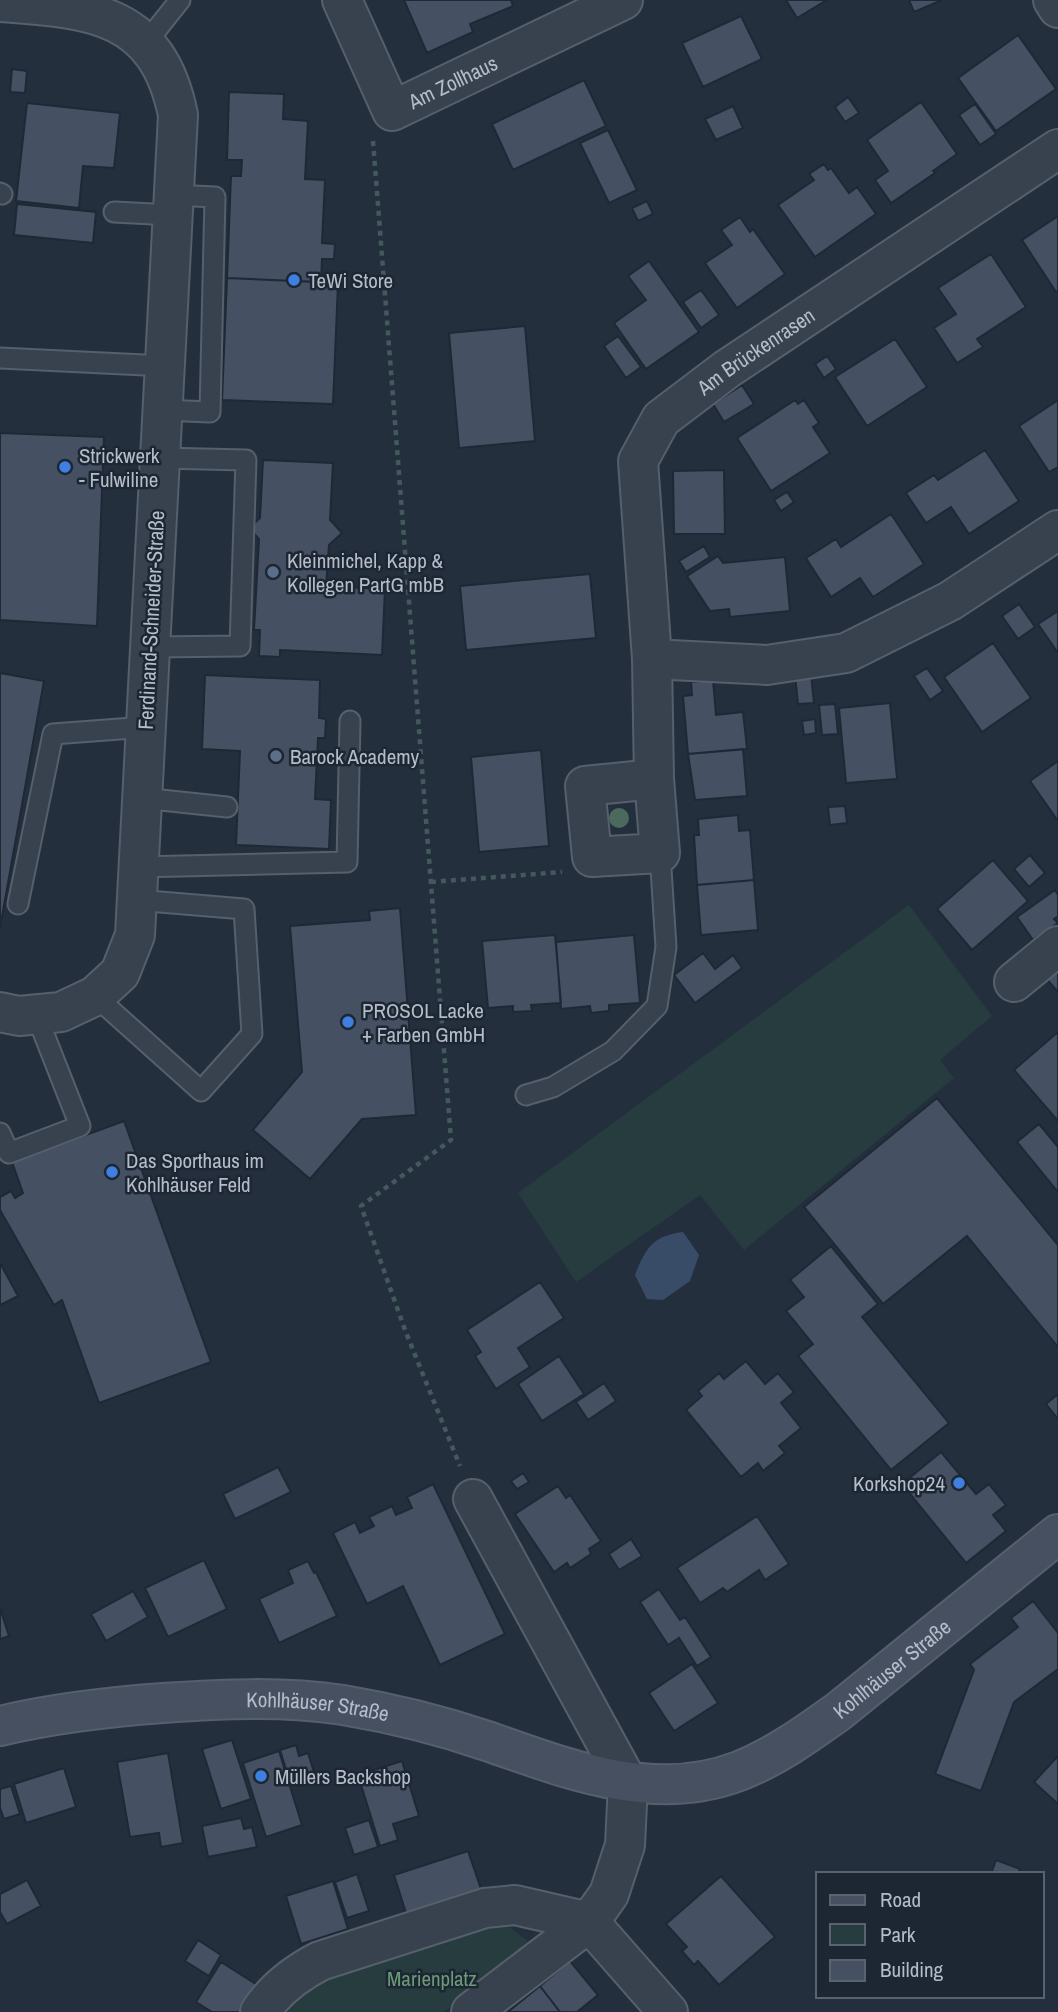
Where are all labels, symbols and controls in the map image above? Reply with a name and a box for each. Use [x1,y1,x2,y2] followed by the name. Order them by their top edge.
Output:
[402,48,502,116] street label: Am Zollhaus
[308,266,393,295] place label: TeWi Store
[286,272,302,288] marker: TeWi Store
[690,300,820,402] street label: Am Brückenrasen
[79,441,160,494] place label: Strickwerk - Fulwiline
[57,459,73,475] marker: Strickwerk - Fulwiline
[131,510,171,730] street label: Ferdinand-Schneider-Straße
[287,546,444,599] place label: Kleinmichel, Kapp & Kollegen PartG mbB
[265,564,281,580] marker: Kleinmichel, Kapp & Kollegen PartG mbB
[290,742,420,771] place label: Barock Academy
[268,748,284,764] marker: Barock Academy
[362,996,485,1049] place label: PROSOL Lacke + Farben GmbH
[340,1014,356,1030] marker: PROSOL Lacke + Farben GmbH
[126,1146,264,1199] place label: Das Sporthaus im Kohlhäuser Feld
[104,1164,120,1180] marker: Das Sporthaus im Kohlhäuser Feld
[853,1469,945,1498] place label: Korkshop24
[951,1475,967,1491] marker: Korkshop24
[827,1612,957,1725] street label: Kohlhäuser Straße
[246,1685,392,1728] street label: Kohlhäuser Straße
[275,1762,411,1791] place label: Müllers Backshop
[253,1768,269,1784] marker: Müllers Backshop
[816,1872,1044,1998] legend
[880,1885,921,1914] text: Road
[880,1920,916,1949] text: Park
[880,1955,944,1984] text: Building
[387,1964,477,1993] park label: Marienplatz

